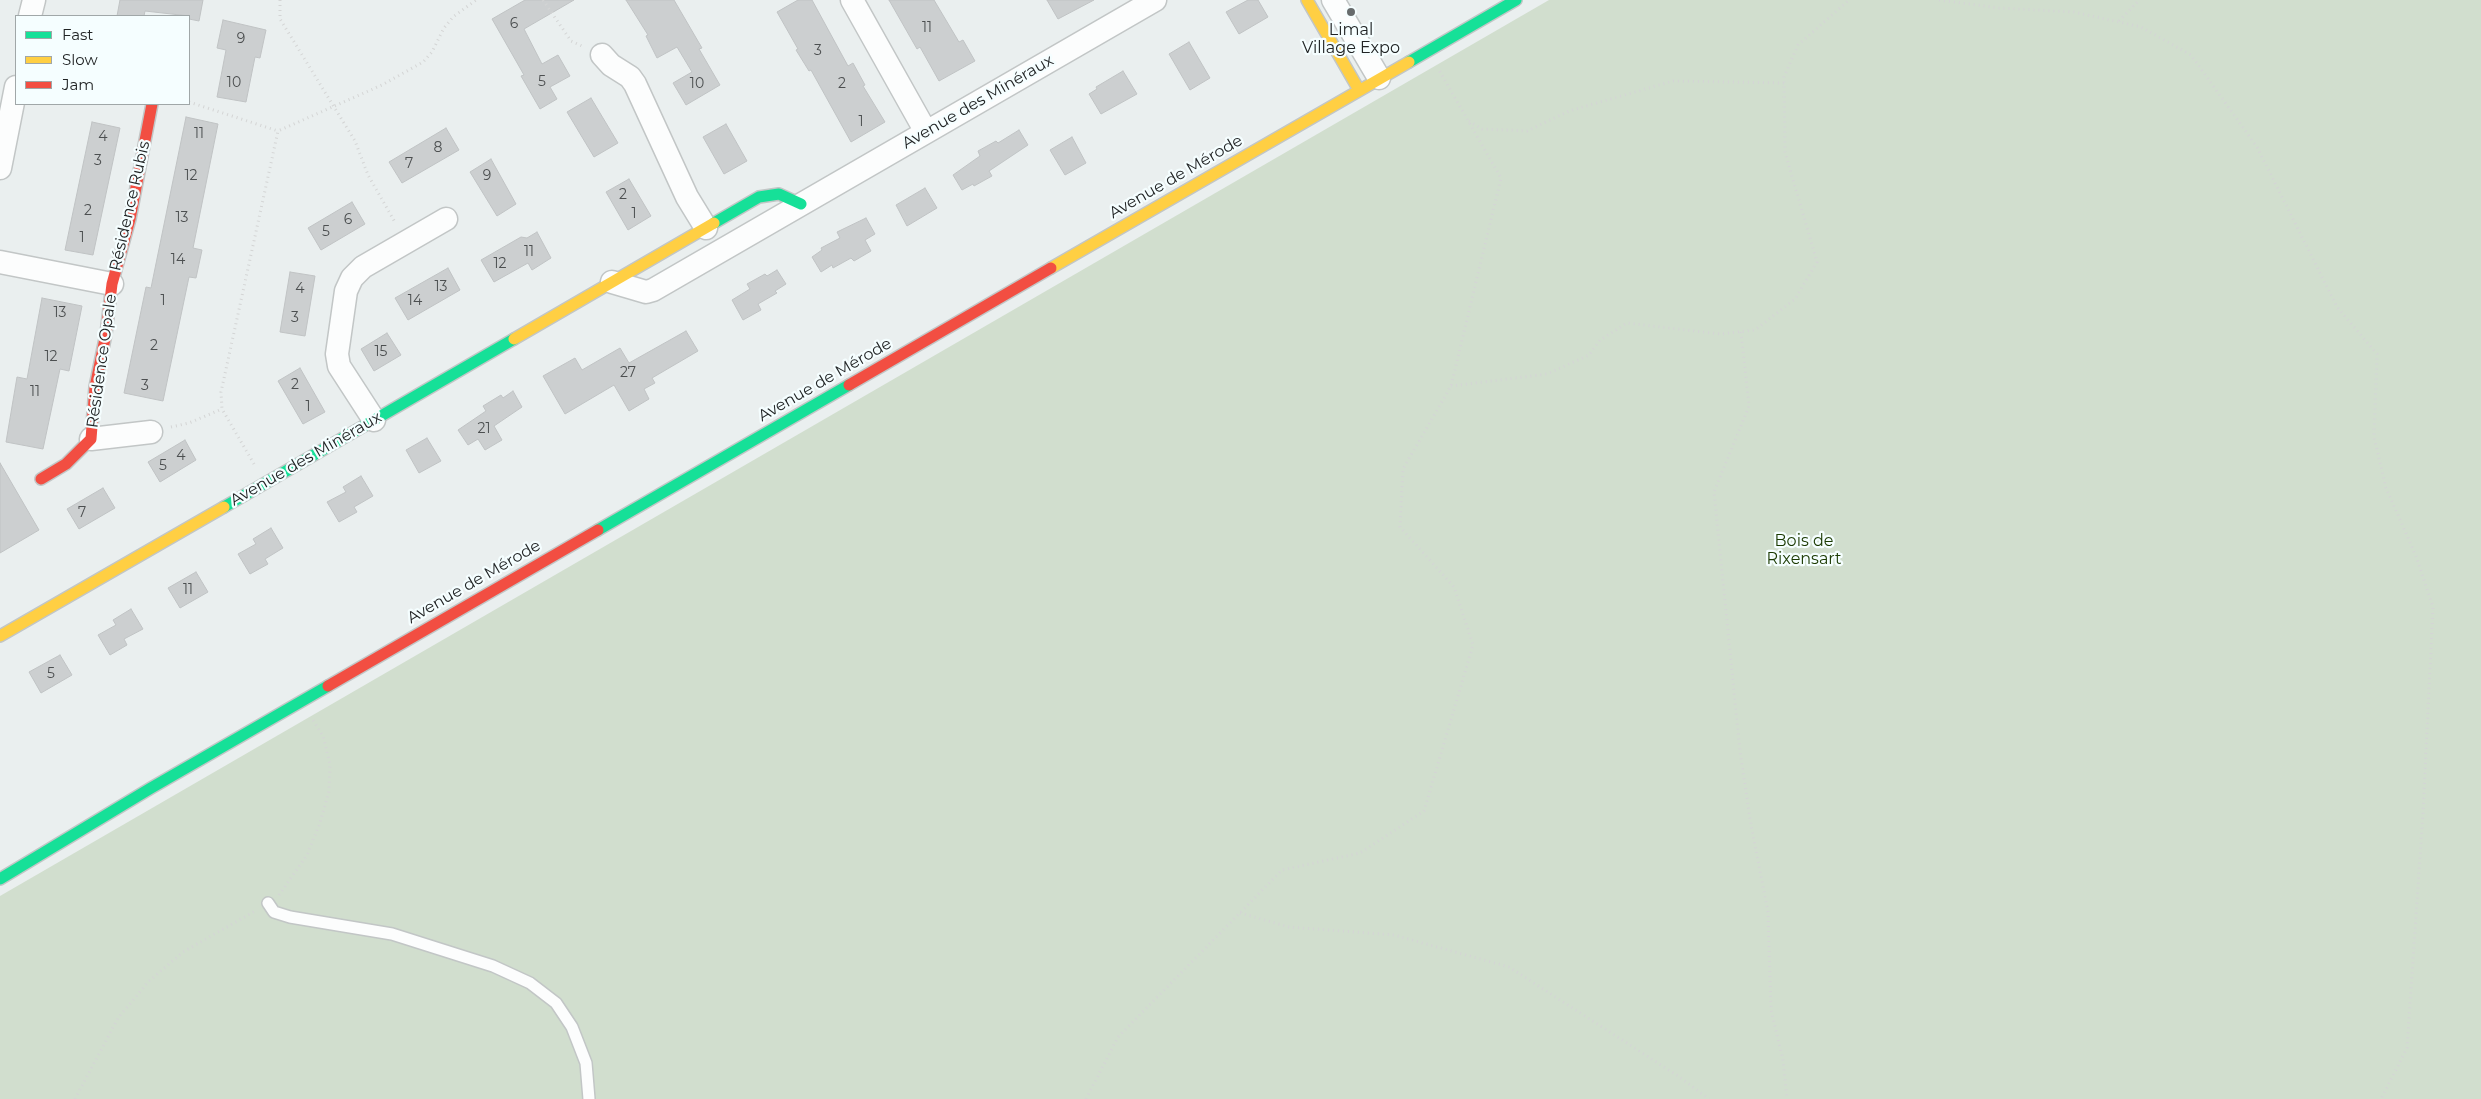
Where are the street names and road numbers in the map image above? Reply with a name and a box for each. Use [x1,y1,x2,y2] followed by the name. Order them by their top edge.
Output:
[899,51,1057,153] street label: Avenue des Minéraux
[1106,131,1246,223] street label: Avenue de Mérode
[106,139,154,273] street label: Résidence Rubis
[83,293,121,429] street label: Résidence Opale
[755,334,895,426] street label: Avenue de Mérode
[227,408,385,510] street label: Avenue des Minéraux
[404,536,544,628] street label: Avenue de Mérode

